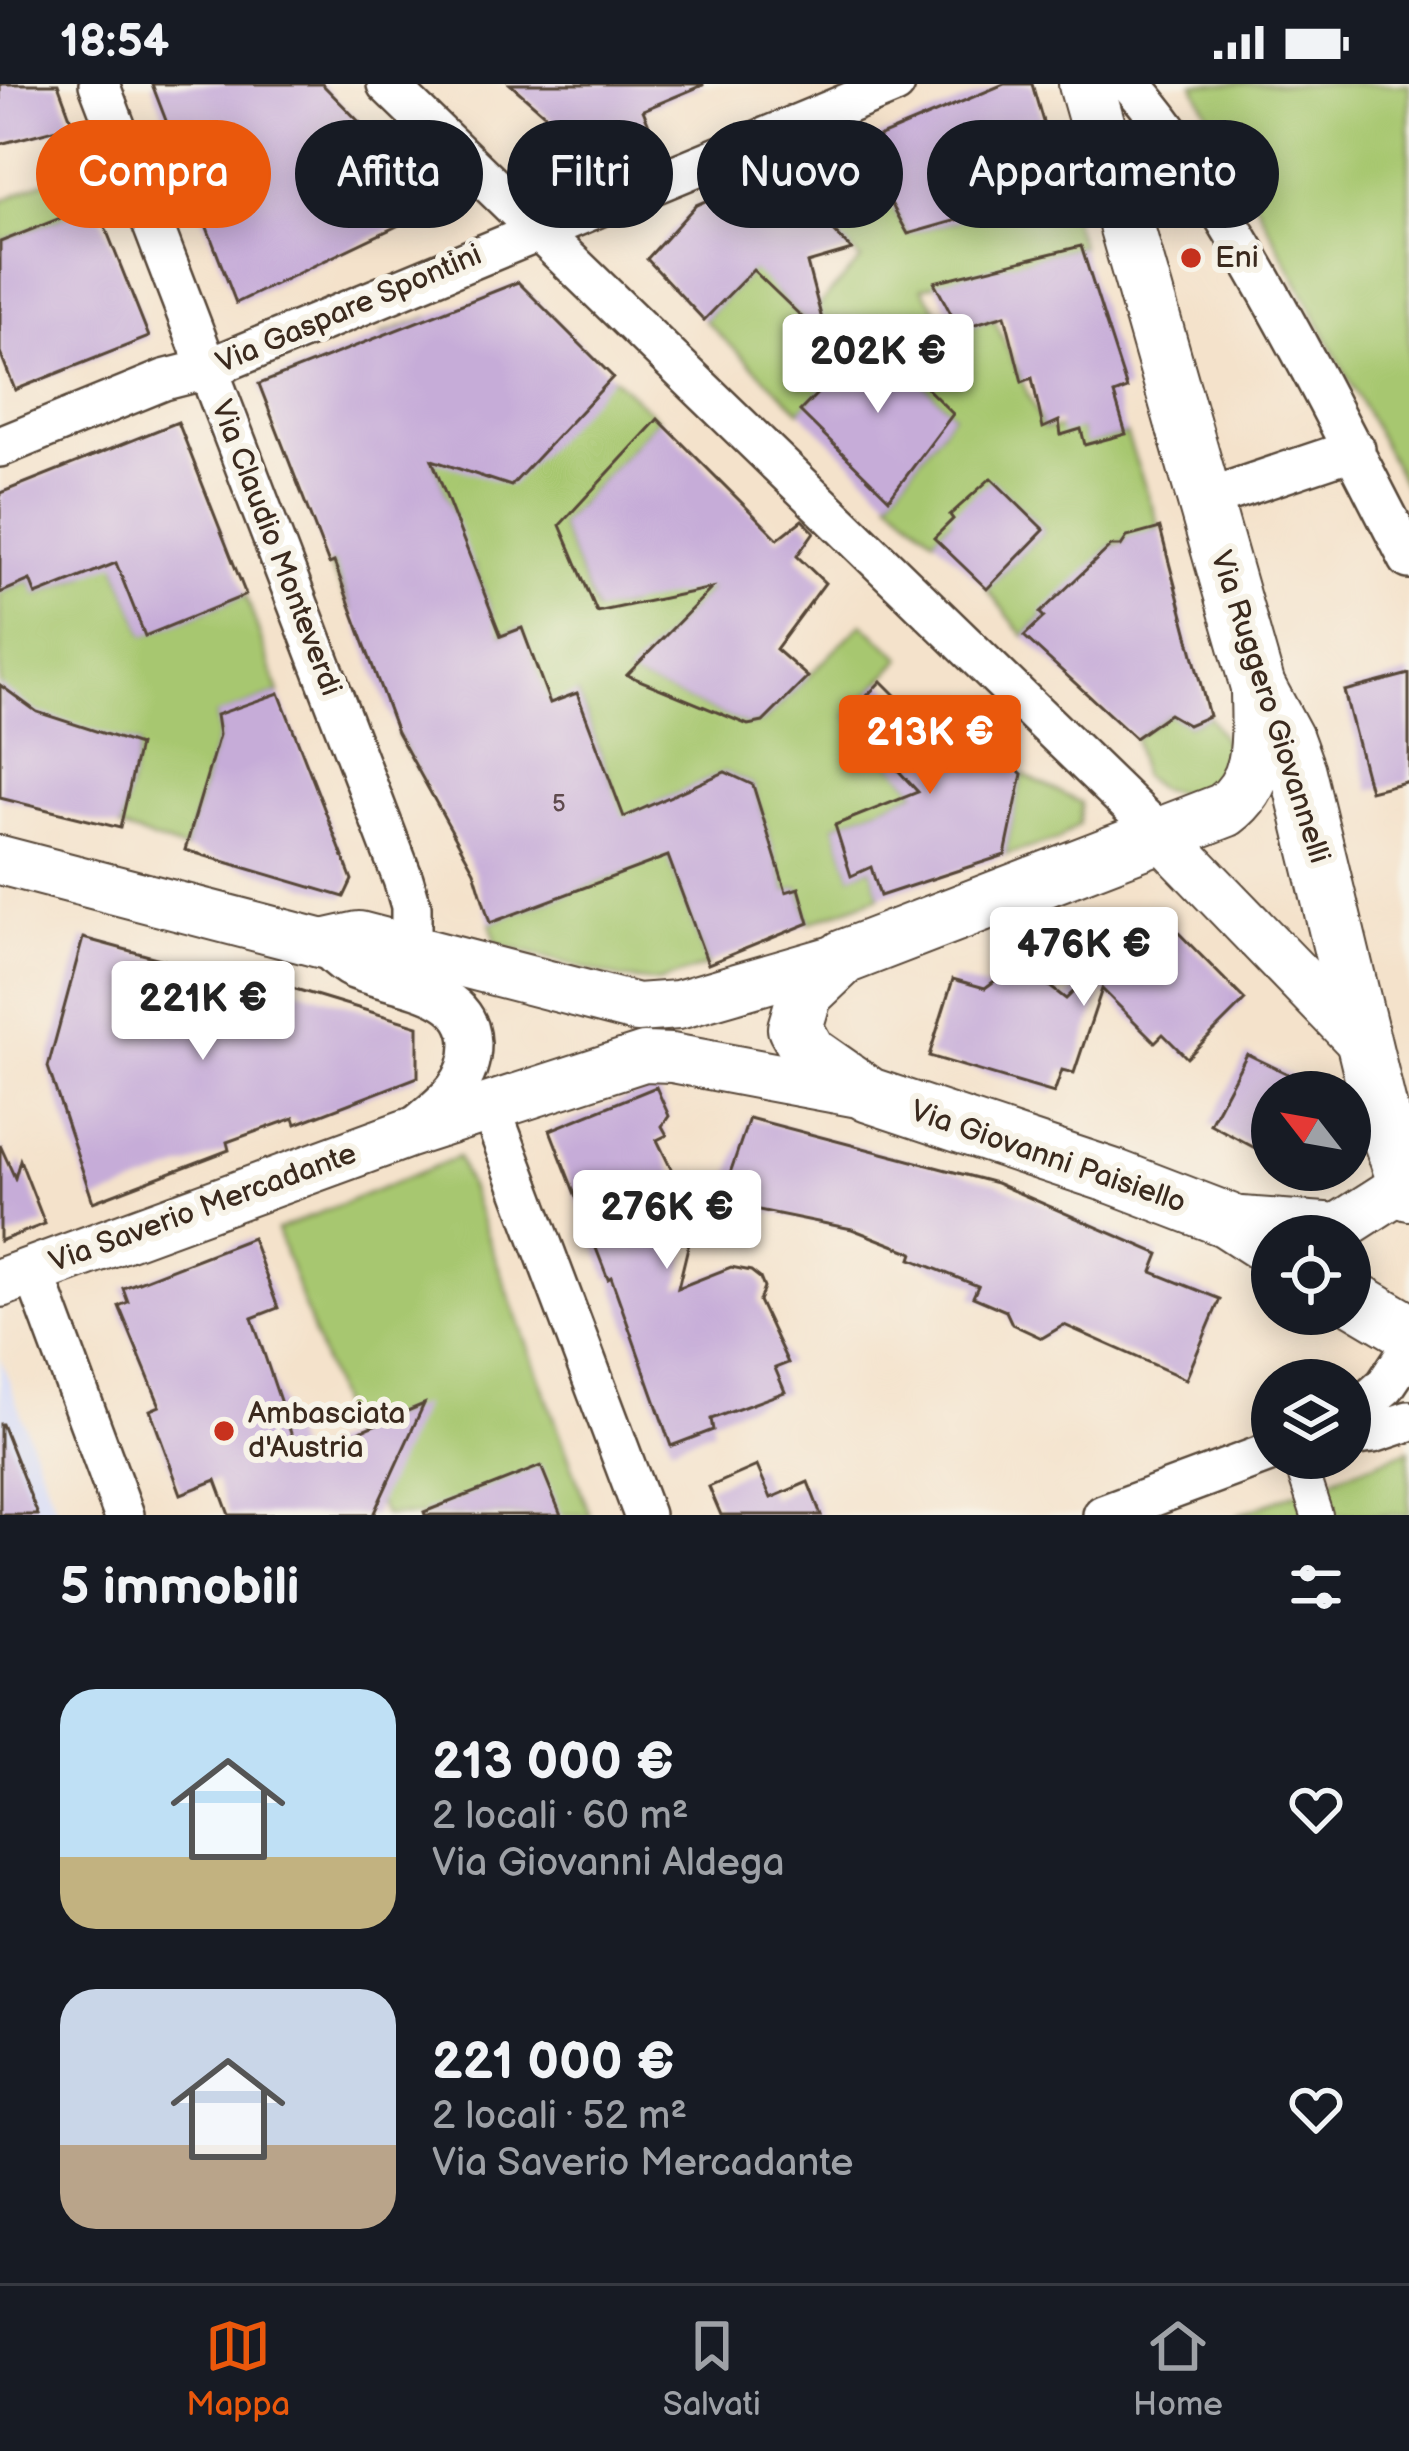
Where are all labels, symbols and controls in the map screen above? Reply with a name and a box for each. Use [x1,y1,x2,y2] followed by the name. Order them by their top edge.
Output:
[60,15,169,70] text: 18:54
[36,120,271,228] chip: Compra
[295,120,483,228] chip: Affitta
[507,120,673,228] chip: Filtri
[697,120,903,228] chip: Nuovo
[927,120,1279,228] chip: Appartamento
[211,237,487,381] street label: Via Gaspare Spontini
[1215,240,1259,276] place label: Eni
[1178,245,1204,271] marker: Eni
[780,314,976,416] pin: 202K €
[810,329,946,376] text: 202K €
[203,395,349,701] street label: Via Claudio Monteverdi
[1203,546,1337,868] street label: Via Ruggero Giovannelli
[832,695,1028,797] pin: 213K €
[866,710,994,757] text: 213K €
[552,789,566,818] house number: 5
[986,907,1182,1009] pin: 476K €
[1017,922,1151,969] text: 476K €
[105,961,301,1063] pin: 221K €
[139,976,267,1023] text: 221K €
[1251,1071,1371,1191] north arrow
[1251,1071,1371,1479] map controls
[906,1093,1190,1221] street label: Via Giovanni Paisiello
[45,1136,361,1280] street label: Via Saverio Mercadante
[569,1170,765,1272] pin: 276K €
[600,1185,734,1232] text: 276K €
[1251,1215,1371,1335] button: locate
[1251,1359,1371,1479] button: layers
[248,1396,405,1466] place label: Ambasciata d'Austria
[211,1418,237,1444] marker: Ambasciata d'Austria
[1283,1554,1349,1620] icon: filters
[60,1557,300,1618] text: 5 immobili
[432,1732,674,1793] text: 213 000 €
[156,1737,300,1881] icon: home
[1283,1776,1349,1842] icon: heart
[432,1793,689,1840] text: 2 locali · 60 m²
[432,1840,785,1887] text: Via Giovanni Aldega
[432,2032,675,2093] text: 221 000 €
[156,2037,300,2181] icon: home
[1283,2076,1349,2142] icon: heart
[432,2093,687,2140] text: 2 locali · 52 m²
[432,2140,853,2187] text: Via Saverio Mercadante
[186,2313,290,2425] tab: Mappa
[663,2313,761,2425] tab: Salvati
[1133,2313,1223,2425] tab: Home

